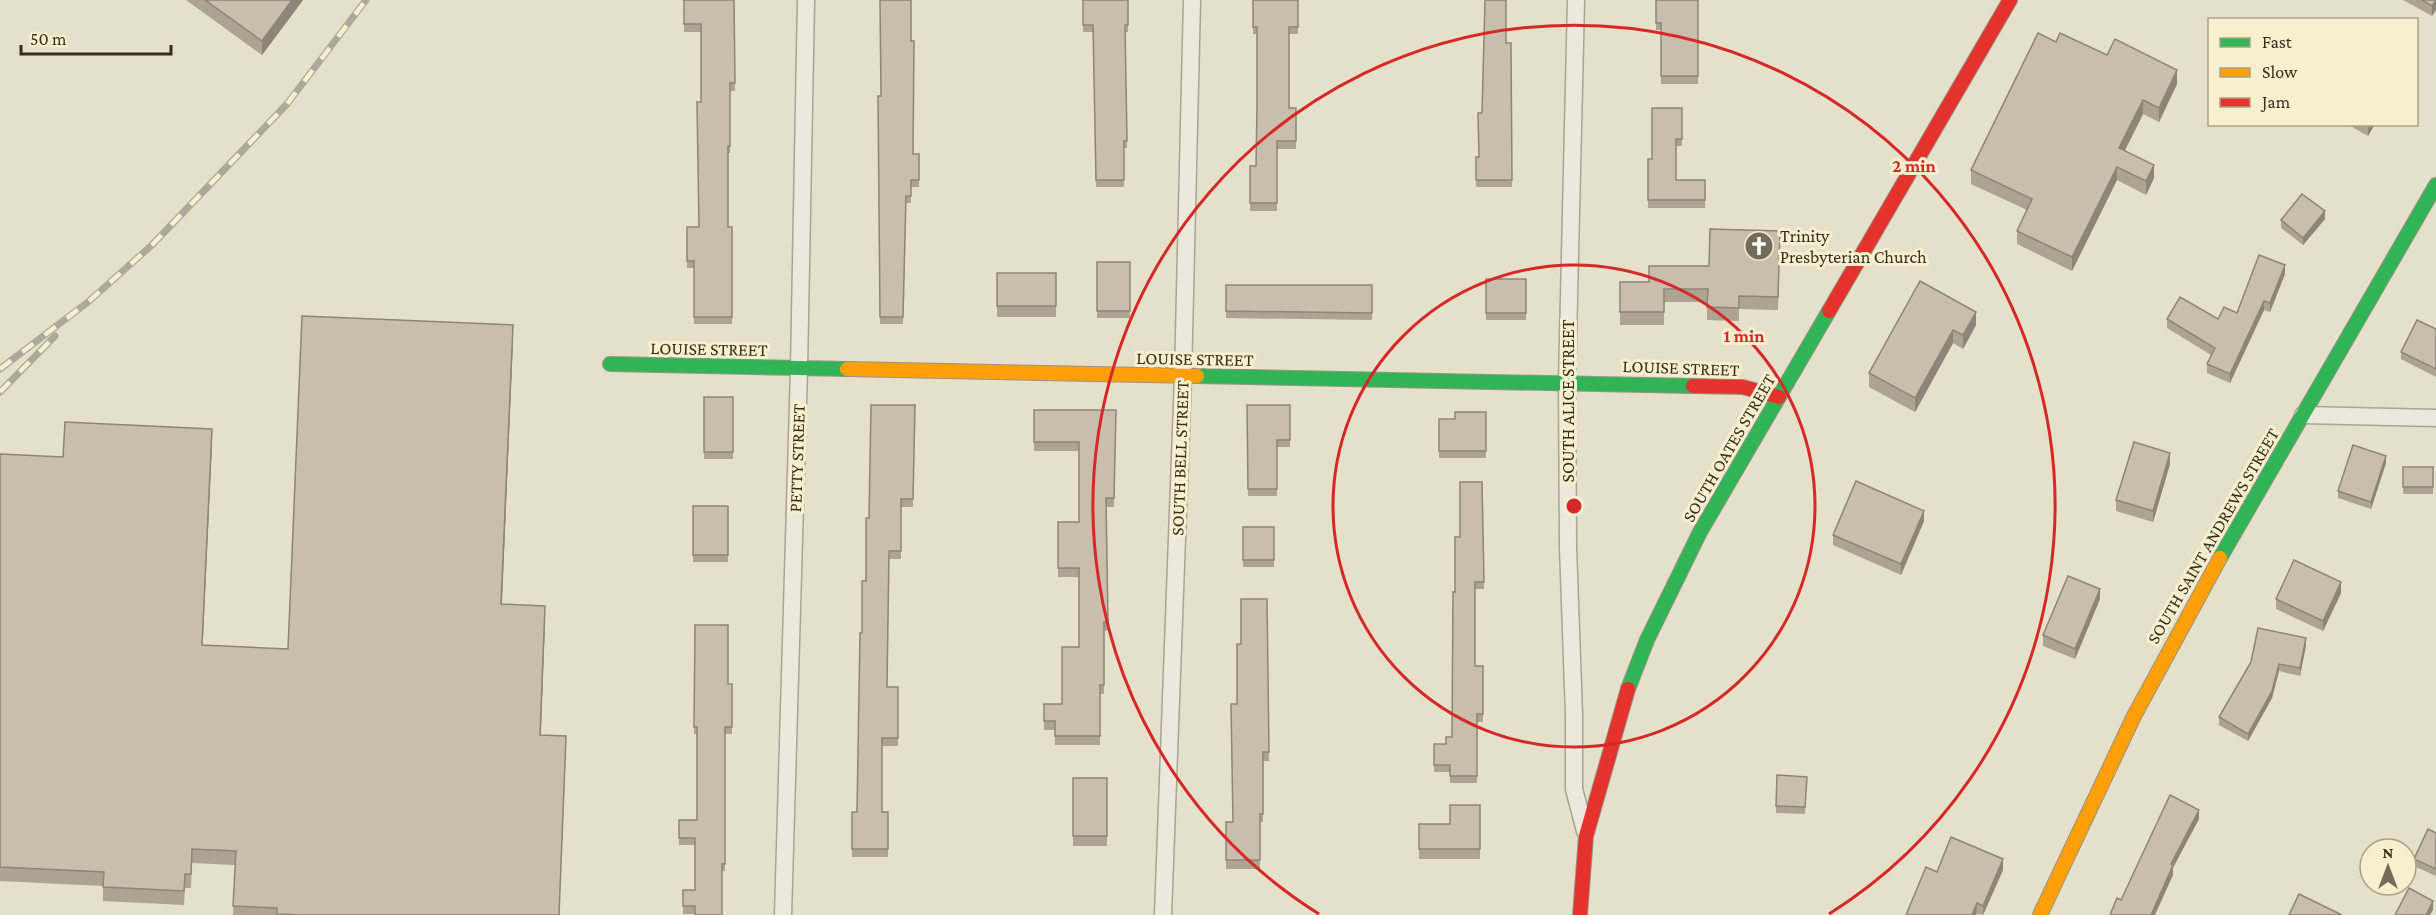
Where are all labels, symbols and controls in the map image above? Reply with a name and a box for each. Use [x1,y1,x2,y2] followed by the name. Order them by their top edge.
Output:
[21,18,171,56] scale bar
[2208,18,2418,126] legend
[30,29,67,49] text: 50 m
[2262,32,2293,52] text: Fast
[2262,62,2298,82] text: Slow
[2260,92,2291,112] text: Jam
[1892,156,1936,176] text: 2 min
[1780,226,1927,267] place label: Trinity Presbyterian Church
[1743,230,1775,262] church icon: Trinity Presbyterian Church
[1558,319,1578,482] street label: SOUTH ALICE STREET
[1724,326,1765,346] text: 1 min
[650,338,768,360] street label: LOUISE STREET
[1136,348,1254,370] street label: LOUISE STREET
[1622,356,1740,380] street label: LOUISE STREET
[1678,370,1780,526] street label: SOUTH OATES STREET
[1167,380,1193,536] street label: SOUTH BELL STREET
[785,403,809,513] street label: PETTY STREET
[2143,425,2283,647] street label: SOUTH SAINT ANDREWS STREET
[1564,496,1584,516] centre of rings
[2358,837,2418,897] north arrow
[2383,844,2394,861] text: N

